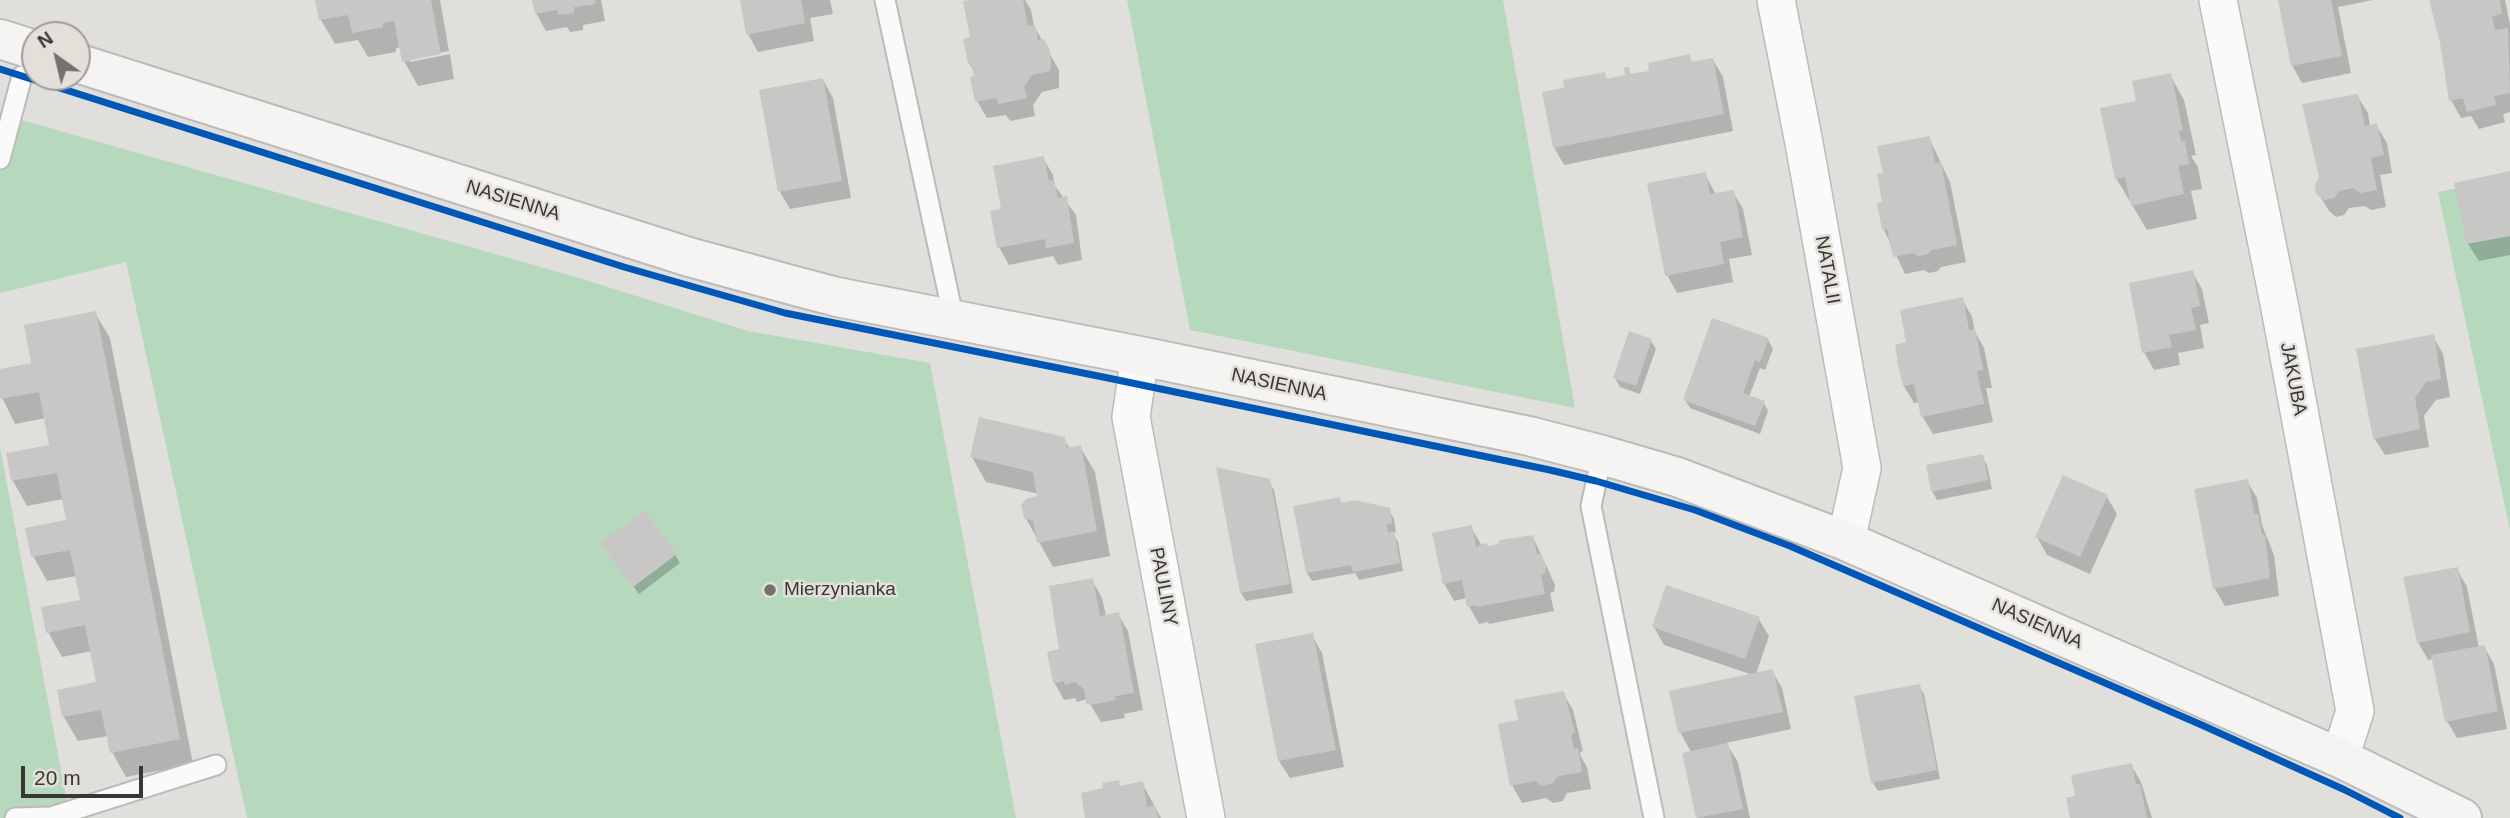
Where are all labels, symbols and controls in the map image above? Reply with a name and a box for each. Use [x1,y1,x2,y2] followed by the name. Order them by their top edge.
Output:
[21,21,91,91] north arrow
[34,27,57,52] text: N
[463,176,563,226] street label: NASIENNA
[1810,234,1844,306] street label: NATALII
[2275,341,2311,417] street label: JAKUBA
[1229,364,1329,406] street label: NASIENNA
[1144,546,1182,628] street label: PAULINY
[784,579,896,601] place label: Mierzynianka
[762,582,778,598] marker: Mierzynianka
[1988,594,2086,654] street label: NASIENNA
[24,752,147,796] scale bar
[34,766,81,789] text: 20 m

